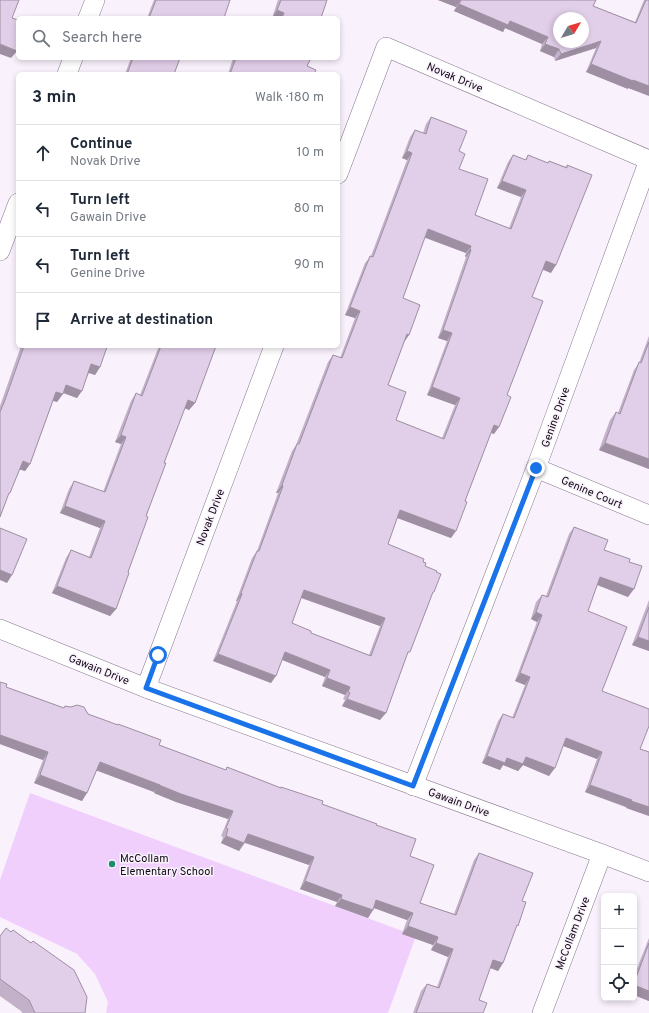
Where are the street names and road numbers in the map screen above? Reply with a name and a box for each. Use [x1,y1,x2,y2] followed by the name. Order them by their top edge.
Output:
[424,60,485,96] street label: Novak Drive
[539,385,573,450] street label: Genine Drive
[559,474,625,512] street label: Genine Court
[194,487,228,548] street label: Novak Drive
[66,651,131,689] street label: Gawain Drive
[426,785,491,821] street label: Gawain Drive
[553,895,593,972] street label: McCollam Drive

